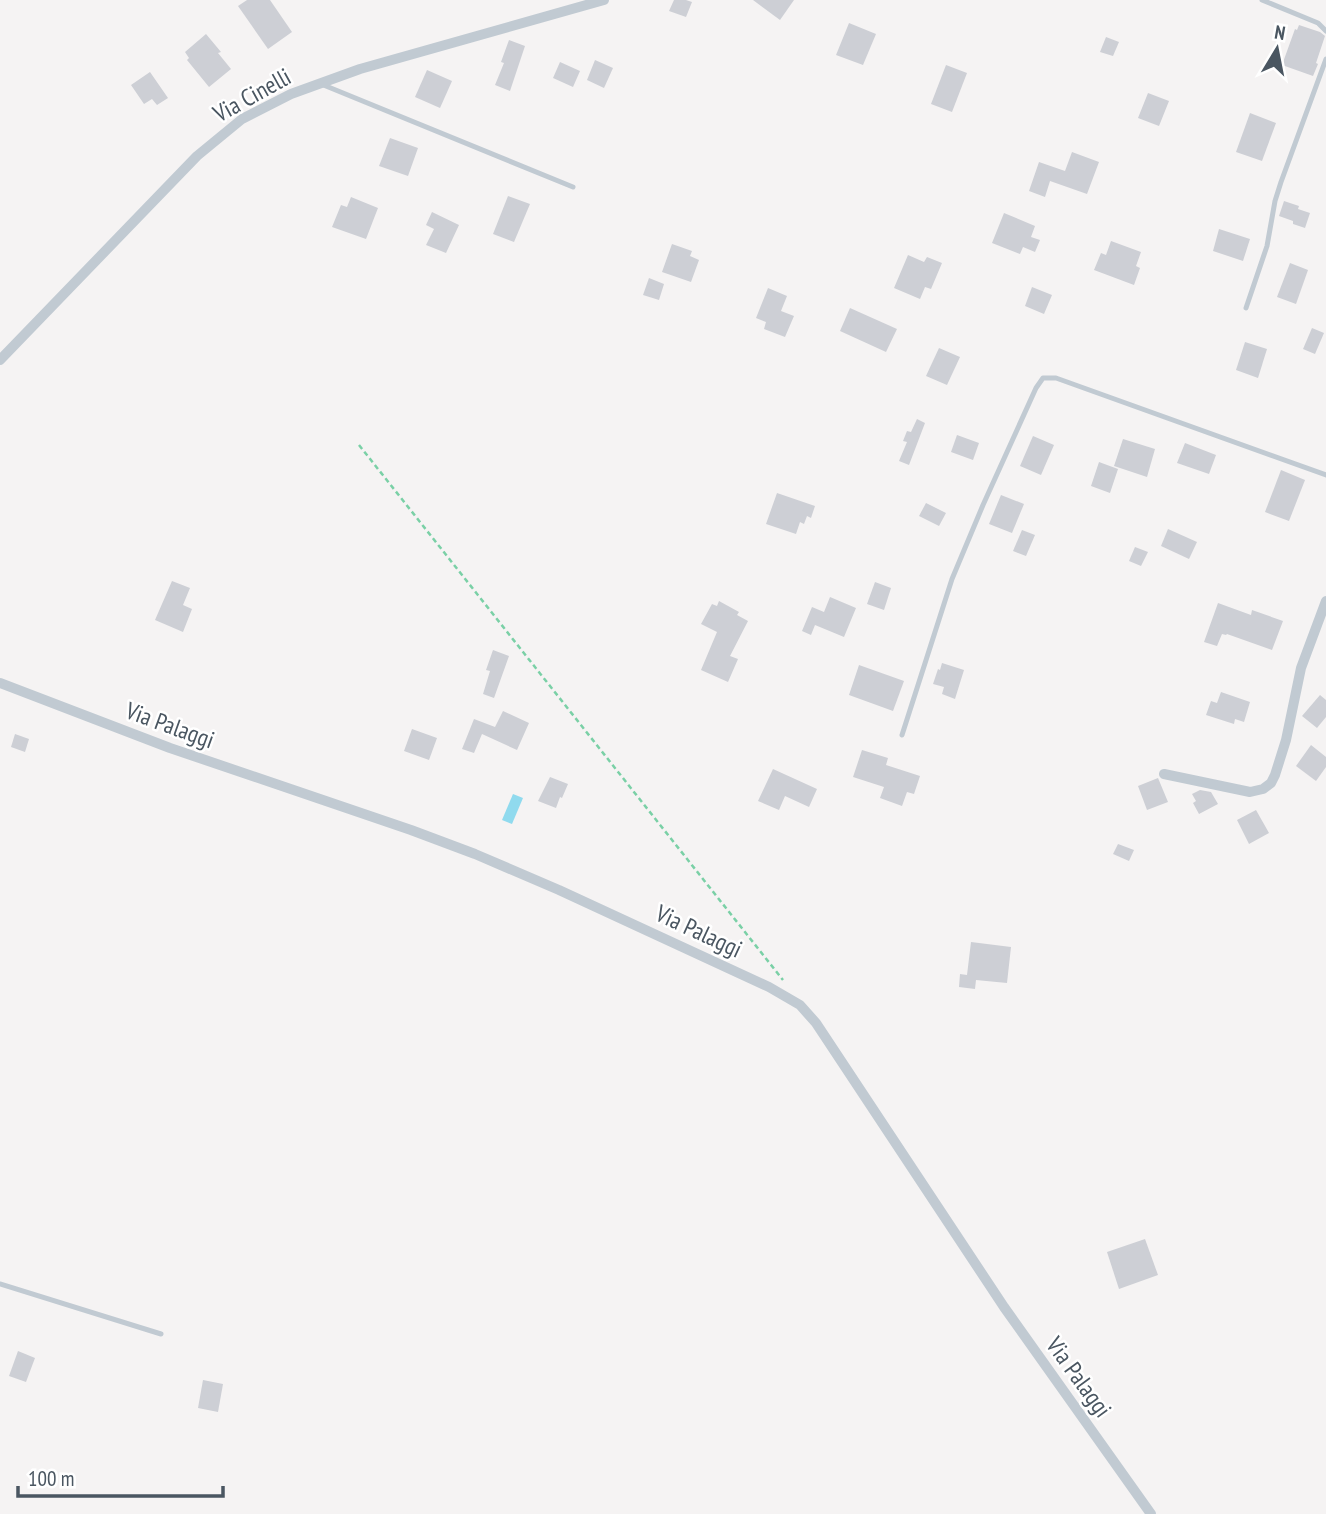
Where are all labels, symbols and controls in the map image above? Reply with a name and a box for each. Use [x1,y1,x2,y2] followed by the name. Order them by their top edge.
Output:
[1242,14,1312,84] north arrow
[1273,20,1287,45] text: N
[207,61,296,129] street label: Via Cinelli
[121,694,218,755] street label: Via Palaggi
[650,897,747,964] street label: Via Palaggi
[1039,1330,1119,1423] street label: Via Palaggi
[18,1454,222,1498] scale bar
[28,1465,74,1492] text: 100 m

